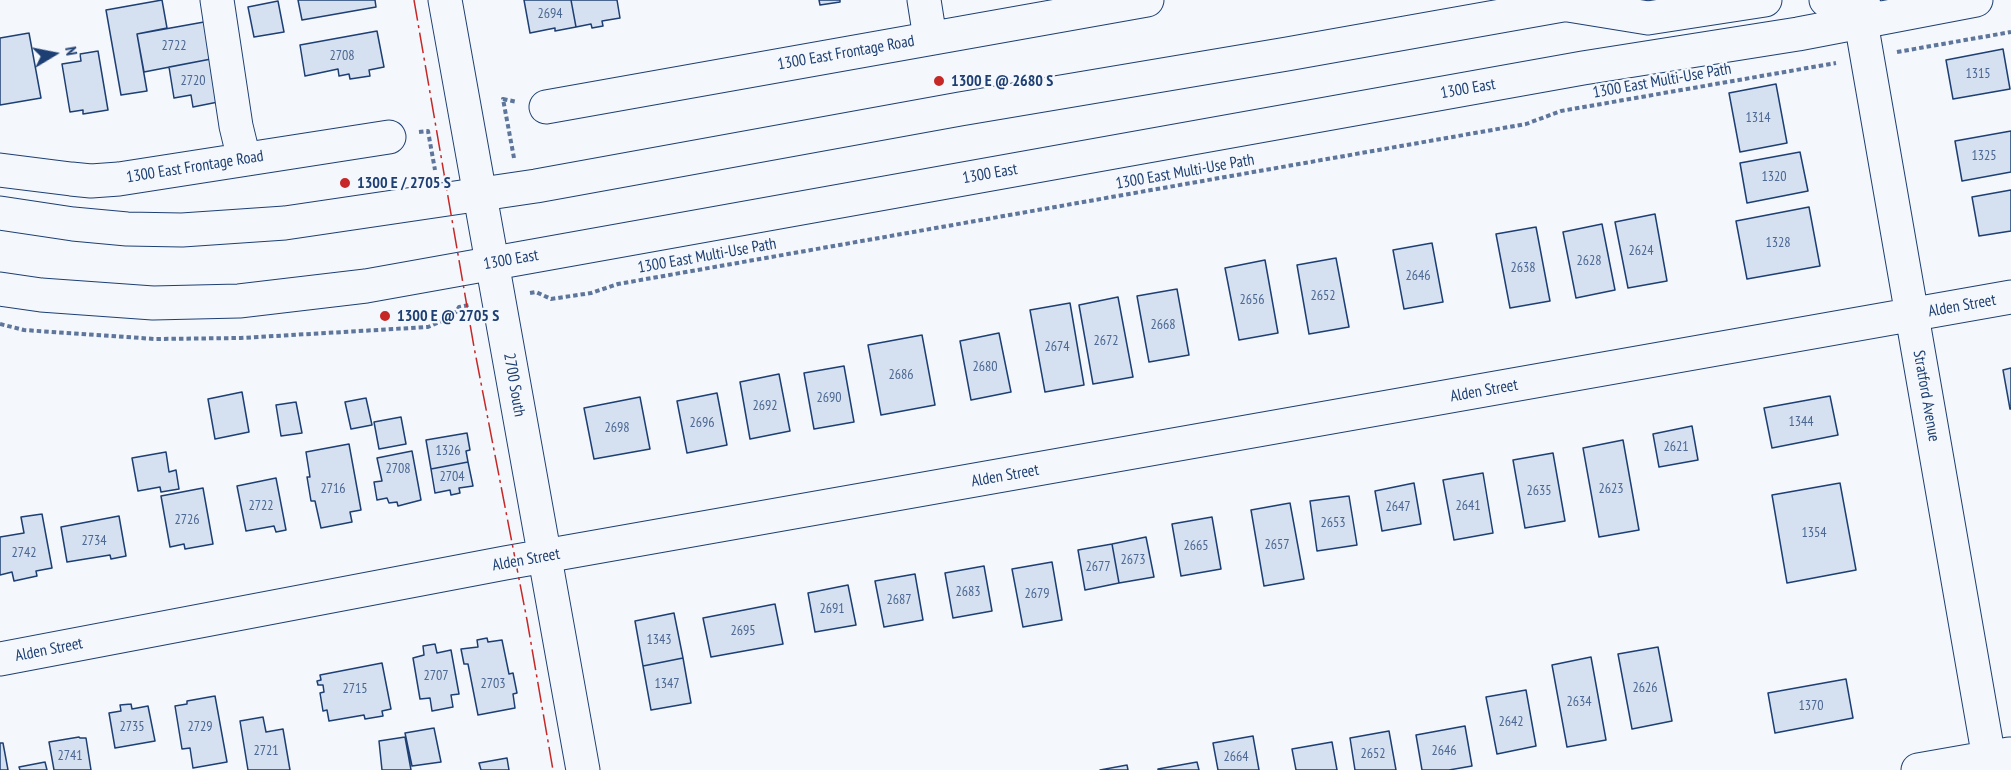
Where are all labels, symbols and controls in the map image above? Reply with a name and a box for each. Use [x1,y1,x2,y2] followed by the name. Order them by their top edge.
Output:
[537,6,563,22] house number: 2694
[24,24,84,84] north arrow
[776,32,916,74] street label: 1300 East Frontage Road
[161,38,187,54] house number: 2722
[61,45,82,57] text: N
[329,48,355,64] house number: 2708
[1591,59,1733,103] street label: 1300 East Multi-Use Path
[1965,66,1991,82] house number: 1315
[951,71,1053,91] place label: 1300 E @ 2680 S
[180,73,206,89] house number: 2720
[932,74,946,88] marker: 1300 E @ 2680 S
[1439,75,1497,103] street label: 1300 East
[1745,110,1771,126] house number: 1314
[125,147,265,187] street label: 1300 East Frontage Road
[1971,148,1997,164] house number: 1325
[1114,150,1256,194] street label: 1300 East Multi-Use Path
[961,160,1019,188] street label: 1300 East
[1761,169,1787,185] house number: 1320
[357,173,451,193] place label: 1300 E / 2705 S
[338,176,352,190] marker: 1300 E / 2705 S
[636,234,778,278] street label: 1300 East Multi-Use Path
[1765,235,1791,251] house number: 1328
[1628,243,1654,259] house number: 2624
[482,246,540,274] street label: 1300 East
[1576,253,1602,269] house number: 2628
[1510,260,1536,276] house number: 2638
[1405,268,1431,284] house number: 2646
[1310,288,1336,304] house number: 2652
[1927,291,1997,321] street label: Alden Street
[1239,292,1265,308] house number: 2656
[397,306,499,326] place label: 1300 E @ 2705 S
[378,309,392,323] marker: 1300 E @ 2705 S
[1150,317,1176,333] house number: 2668
[1093,333,1119,349] house number: 2672
[1044,339,1070,355] house number: 2674
[1909,349,1943,443] street label: Stratford Avenue
[499,352,529,418] street label: 2700 South
[972,359,998,375] house number: 2680
[888,367,914,383] house number: 2686
[1449,376,1519,406] street label: Alden Street
[816,390,842,406] house number: 2690
[752,398,778,414] house number: 2692
[1788,414,1814,430] house number: 1344
[689,415,715,431] house number: 2696
[604,420,630,436] house number: 2698
[1663,439,1689,455] house number: 2621
[435,443,461,459] house number: 1326
[385,461,411,477] house number: 2708
[970,461,1040,491] street label: Alden Street
[439,469,465,485] house number: 2704
[320,481,346,497] house number: 2716
[1598,481,1624,497] house number: 2623
[1526,483,1552,499] house number: 2635
[248,498,274,514] house number: 2722
[1455,498,1481,514] house number: 2641
[1385,499,1411,515] house number: 2647
[174,512,200,528] house number: 2726
[1320,515,1346,531] house number: 2653
[1801,525,1827,541] house number: 1354
[81,533,107,549] house number: 2734
[1264,537,1290,553] house number: 2657
[1183,538,1209,554] house number: 2665
[11,545,37,561] house number: 2742
[491,545,561,575] street label: Alden Street
[1120,552,1146,568] house number: 2673
[1085,559,1111,575] house number: 2677
[955,584,981,600] house number: 2683
[1024,586,1050,602] house number: 2679
[886,592,912,608] house number: 2687
[819,601,845,617] house number: 2691
[730,623,756,639] house number: 2695
[646,632,672,648] house number: 1343
[14,634,84,666] street label: Alden Street
[423,668,449,684] house number: 2707
[480,676,506,692] house number: 2703
[654,676,680,692] house number: 1347
[1632,680,1658,696] house number: 2626
[342,681,368,697] house number: 2715
[1566,694,1592,710] house number: 2634
[1798,698,1824,714] house number: 1370
[1498,714,1524,730] house number: 2642
[119,719,145,735] house number: 2735
[187,719,213,735] house number: 2729
[253,743,279,759] house number: 2721
[1431,743,1457,759] house number: 2646
[1360,746,1386,762] house number: 2652
[57,748,83,764] house number: 2741
[1223,749,1249,765] house number: 2664

